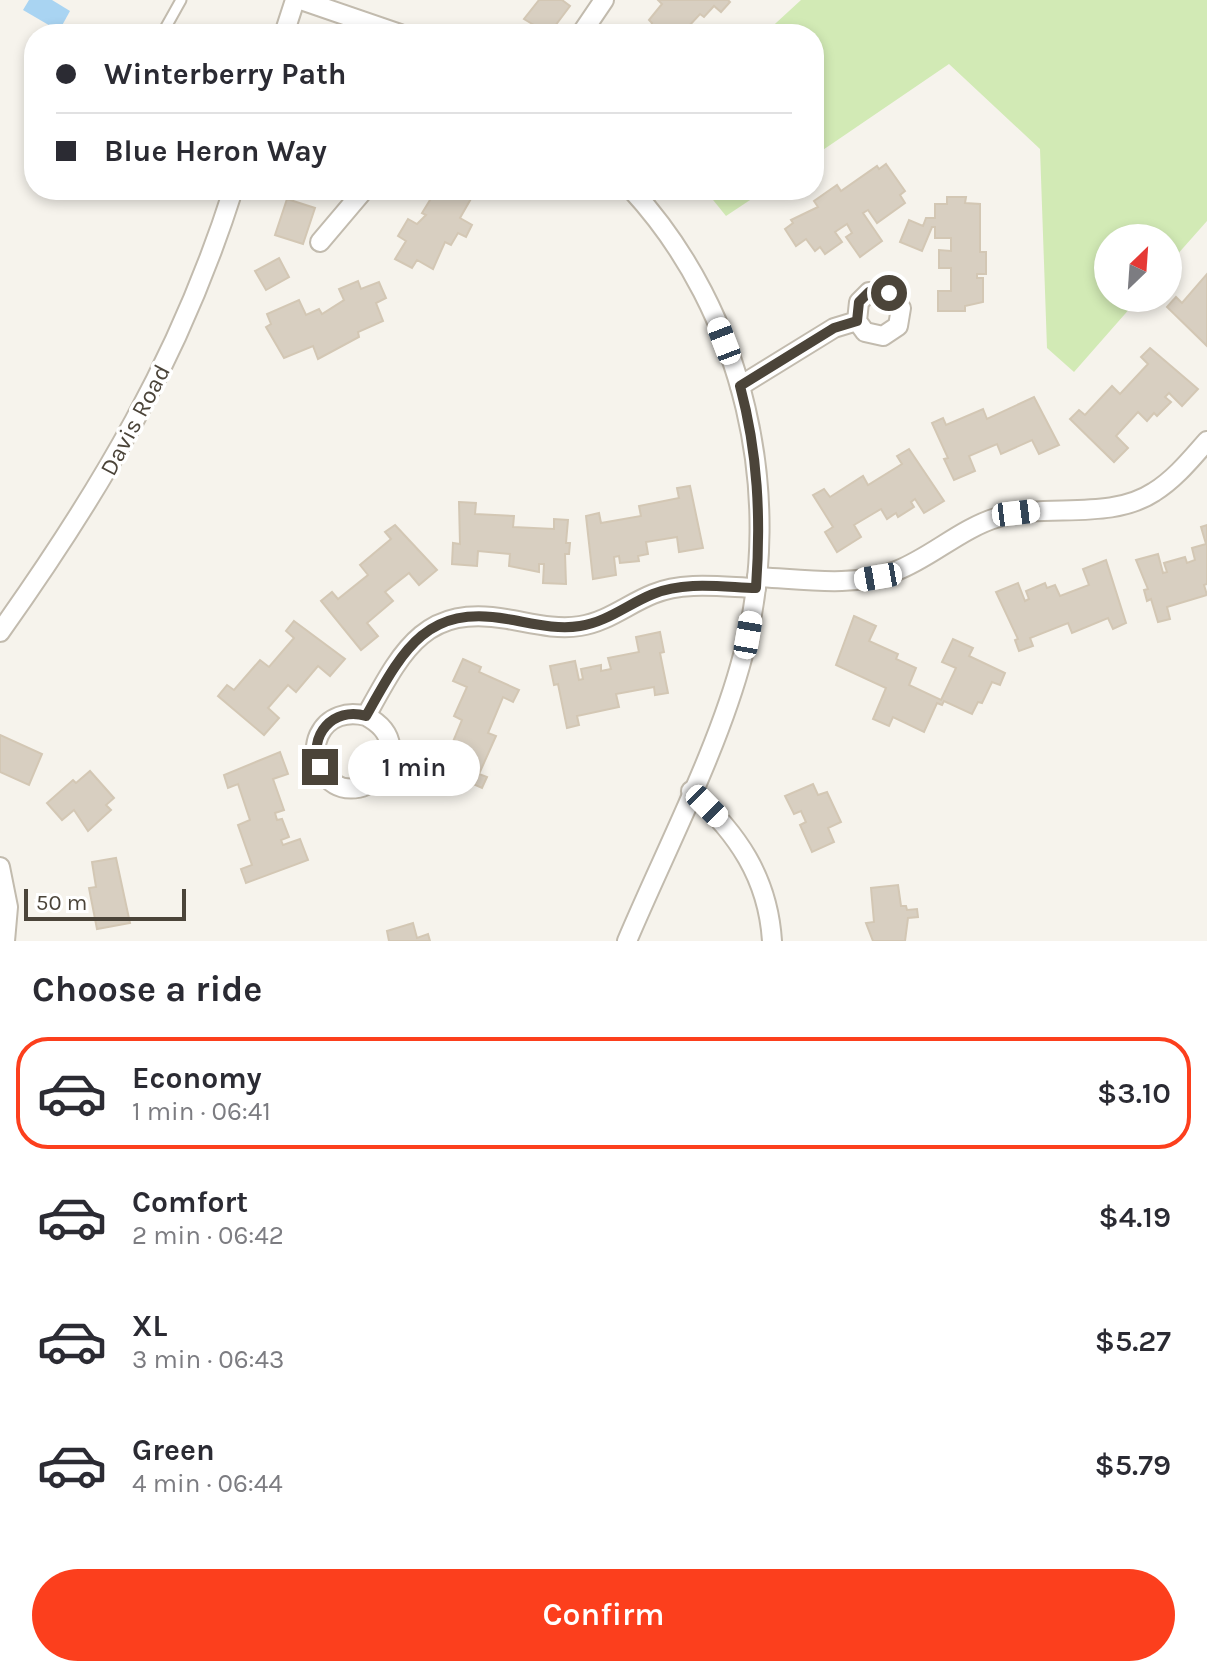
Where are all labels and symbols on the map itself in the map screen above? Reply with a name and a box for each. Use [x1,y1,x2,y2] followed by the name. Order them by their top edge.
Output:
[1094,224,1182,312] north arrow
[871,275,907,311] route start
[704,314,744,368] car
[94,360,176,480] street label: Davis Road
[991,498,1041,528] car
[852,561,904,593] car
[732,609,764,661] car
[348,739,480,795] callout: 1 min
[302,749,338,785] route end
[682,781,732,831] car
[24,885,186,921] scale bar

